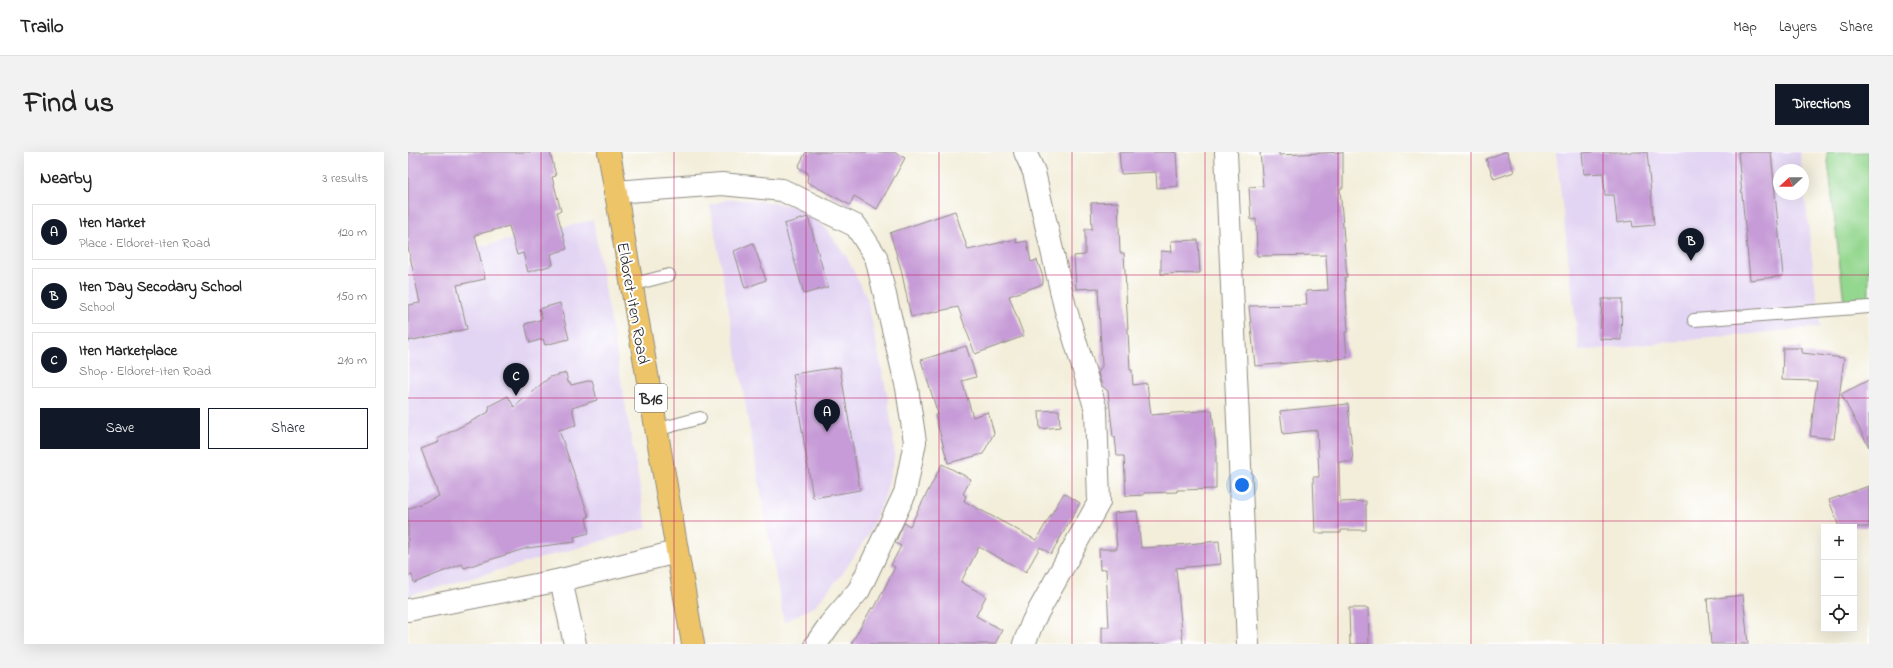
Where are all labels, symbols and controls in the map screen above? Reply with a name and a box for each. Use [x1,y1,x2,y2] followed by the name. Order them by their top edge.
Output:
[20,14,64,41] text: Trailo
[1733,17,1757,38] text: Map
[1779,17,1817,38] text: Layers
[1839,17,1873,38] text: Share
[24,84,114,125] text: Find us
[1775,84,1869,125] button: Directions
[1773,164,1809,200] north arrow
[40,166,92,191] text: Nearby
[322,169,368,188] text: 3 results
[79,212,146,234] text: Iten Market
[50,223,58,242] text: A
[337,223,367,242] text: 120 m
[1678,228,1704,261] pin: B
[79,234,210,253] text: Place · Eldoret-Iten Road
[609,240,656,367] street label: Eldoret-Iten Road
[79,276,242,298] text: Iten Day Secodary School
[50,287,58,306] text: B
[336,287,367,306] text: 150 m
[79,298,115,317] text: School
[79,340,177,362] text: Iten Marketplace
[50,351,58,370] text: C
[337,351,367,370] text: 210 m
[79,362,211,381] text: Shop · Eldoret-Iten Road
[503,363,529,396] pin: C
[635,384,667,412] road number: B16
[814,399,840,432] pin: A
[40,408,200,449] button: Save
[208,408,368,449] button: Share
[1232,475,1252,495] your location
[1821,524,1857,632] map controls
[1821,524,1857,560] button: +
[1821,560,1857,596] button: −
[1821,596,1857,632] button: locate

